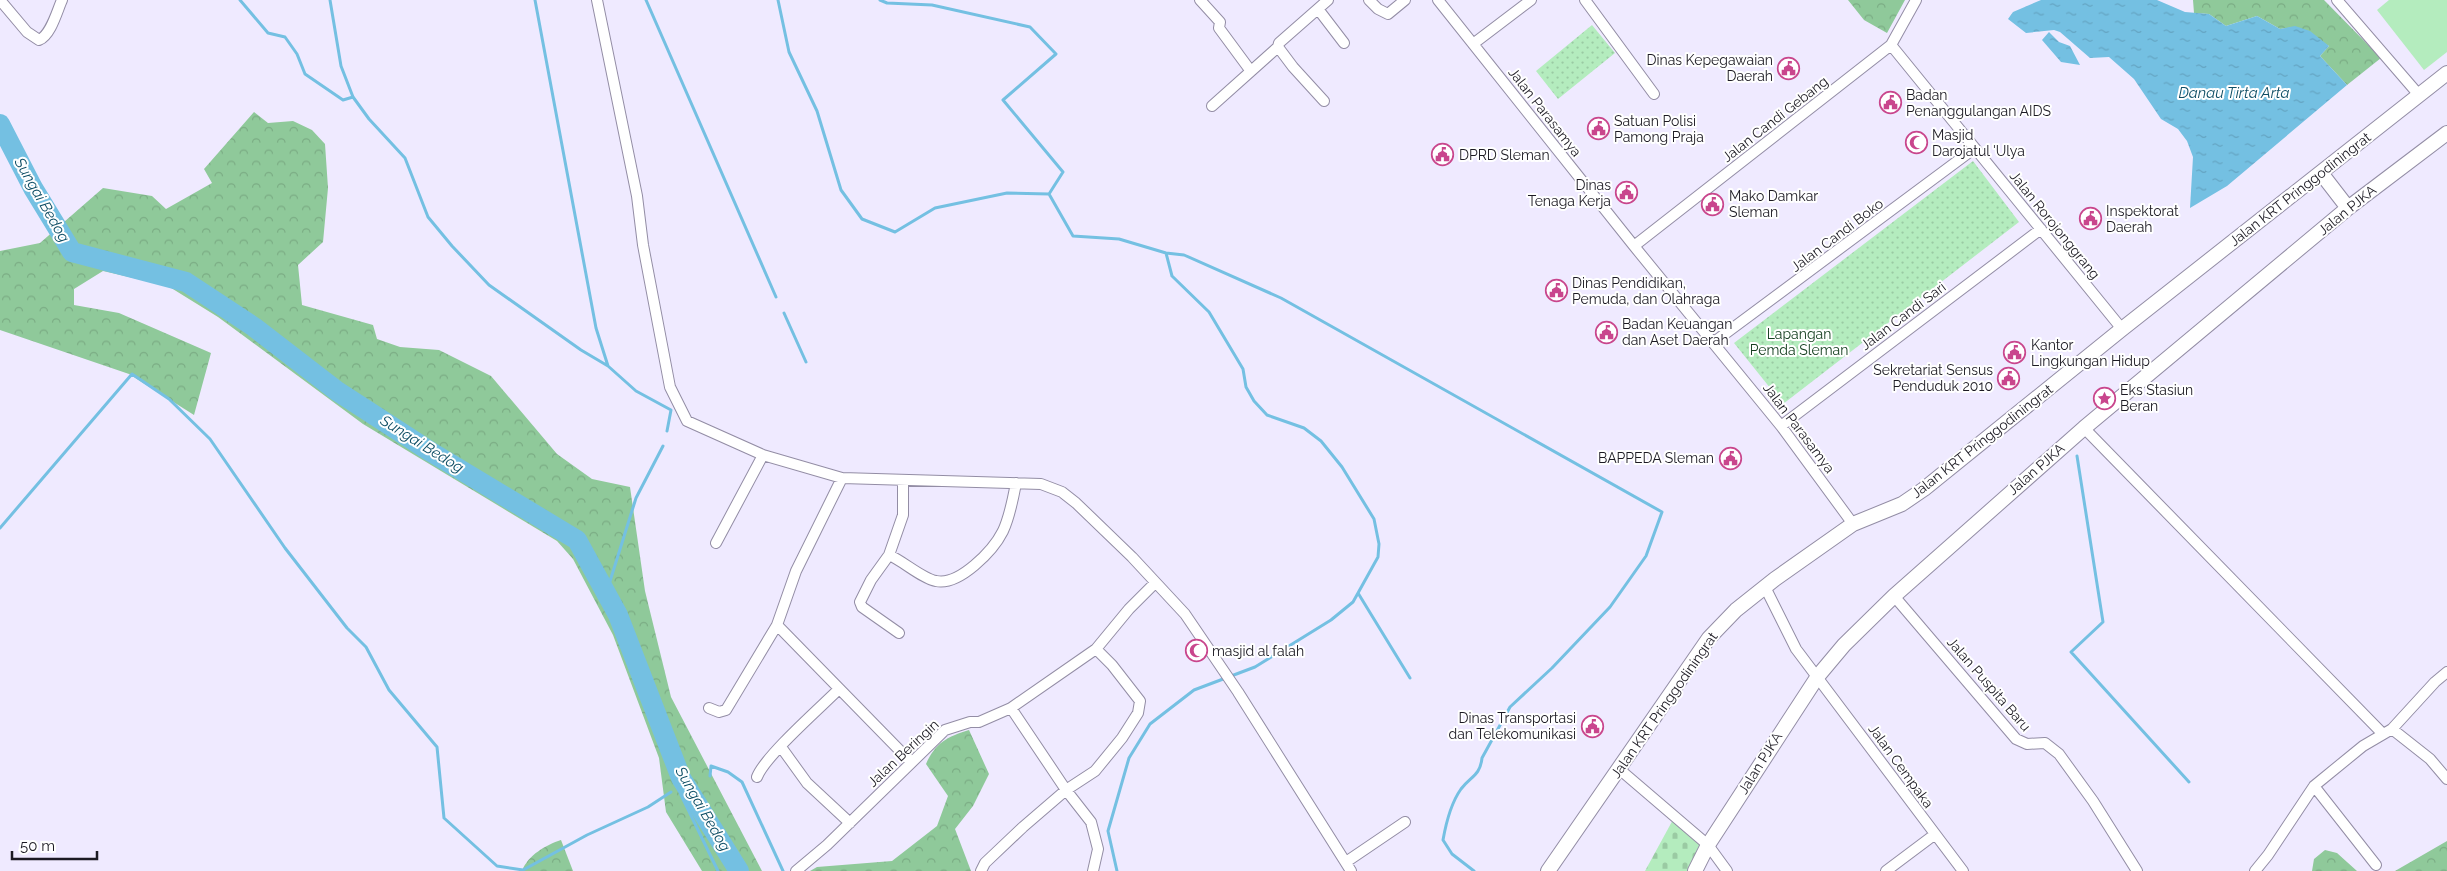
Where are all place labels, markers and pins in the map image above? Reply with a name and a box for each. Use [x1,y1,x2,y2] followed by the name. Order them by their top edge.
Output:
[1646,52,1773,84] place label: Dinas Kepegawaian Daerah
[1777,56,1801,80] public building icon: Dinas Kepegawaian Daerah
[1906,87,2051,119] place label: Badan Penanggulangan AIDS
[1878,91,1902,115] public building icon: Badan Penanggulangan AIDS
[1614,113,1704,145] place label: Satuan Polisi Pamong Praja
[1586,117,1610,141] public building icon: Satuan Polisi Pamong Praja
[1932,127,2025,159] place label: Masjid Darojatul 'Ulya
[1904,131,1928,155] mosque icon: Masjid Darojatul 'Ulya
[1431,143,1455,167] public building icon: DPRD Sleman
[1459,147,1550,163] place label: DPRD Sleman
[1528,177,1611,209] place label: Dinas Tenaga Kerja
[1615,181,1639,205] public building icon: Dinas Tenaga Kerja
[1729,188,1818,220] place label: Mako Damkar Sleman
[1701,192,1725,216] public building icon: Mako Damkar Sleman
[2106,203,2179,235] place label: Inspektorat Daerah
[2078,207,2102,231] public building icon: Inspektorat Daerah
[1572,275,1720,307] place label: Dinas Pendidikan, Pemuda, dan Olahraga
[1544,279,1568,303] public building icon: Dinas Pendidikan, Pemuda, dan Olahraga
[1622,316,1732,348] place label: Badan Keuangan dan Aset Daerah
[1594,320,1618,344] public building icon: Badan Keuangan dan Aset Daerah
[2031,337,2150,369] place label: Kantor Lingkungan Hidup
[2003,341,2027,365] public building icon: Kantor Lingkungan Hidup
[1873,362,1993,394] place label: Sekretariat Sensus Penduduk 2010
[1997,366,2021,390] public building icon: Sekretariat Sensus Penduduk 2010
[2120,382,2193,414] place label: Eks Stasiun Beran
[2092,386,2116,410] place icon: Eks Stasiun Beran
[1718,446,1742,470] public building icon: BAPPEDA Sleman
[1598,450,1714,466] place label: BAPPEDA Sleman
[1184,639,1208,663] mosque icon: masjid al falah
[1212,643,1304,659] place label: masjid al falah
[1449,710,1576,742] place label: Dinas Transportasi dan Telekomunikasi
[1580,714,1604,738] public building icon: Dinas Transportasi dan Telekomunikasi

